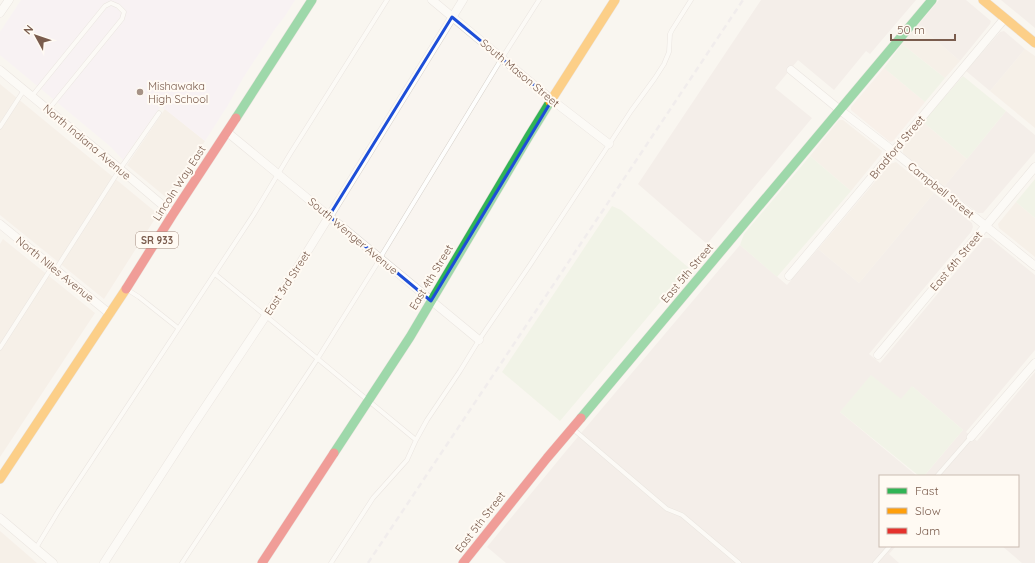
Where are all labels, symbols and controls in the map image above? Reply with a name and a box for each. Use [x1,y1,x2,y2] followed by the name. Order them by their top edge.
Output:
[16,16,56,56] north arrow
[891,16,955,42] scale bar
[20,22,36,37] text: N
[897,22,925,37] text: 50 m
[478,36,563,110] street label: South Mason Street
[148,79,208,106] place label: Mishawaka High School
[135,87,145,97] marker: Mishawaka High School
[40,101,134,183] street label: North Indiana Avenue
[866,112,928,182] street label: Bradford Street
[149,142,209,223] street label: Lincoln Way East
[905,159,977,221] street label: Campbell Street
[305,194,401,278] street label: South Wenger Avenue
[927,228,985,294] street label: East 6th Street
[136,232,178,248] road number: SR 933
[13,233,97,305] street label: North Niles Avenue
[658,240,716,306] street label: East 5th Street
[406,242,456,312] street label: East 4th Street
[261,248,313,318] street label: East 3rd Street
[879,475,1019,547] legend
[915,483,939,498] text: Fast
[452,488,508,555] street label: East 5th Street
[915,503,941,518] text: Slow
[915,523,940,538] text: Jam

